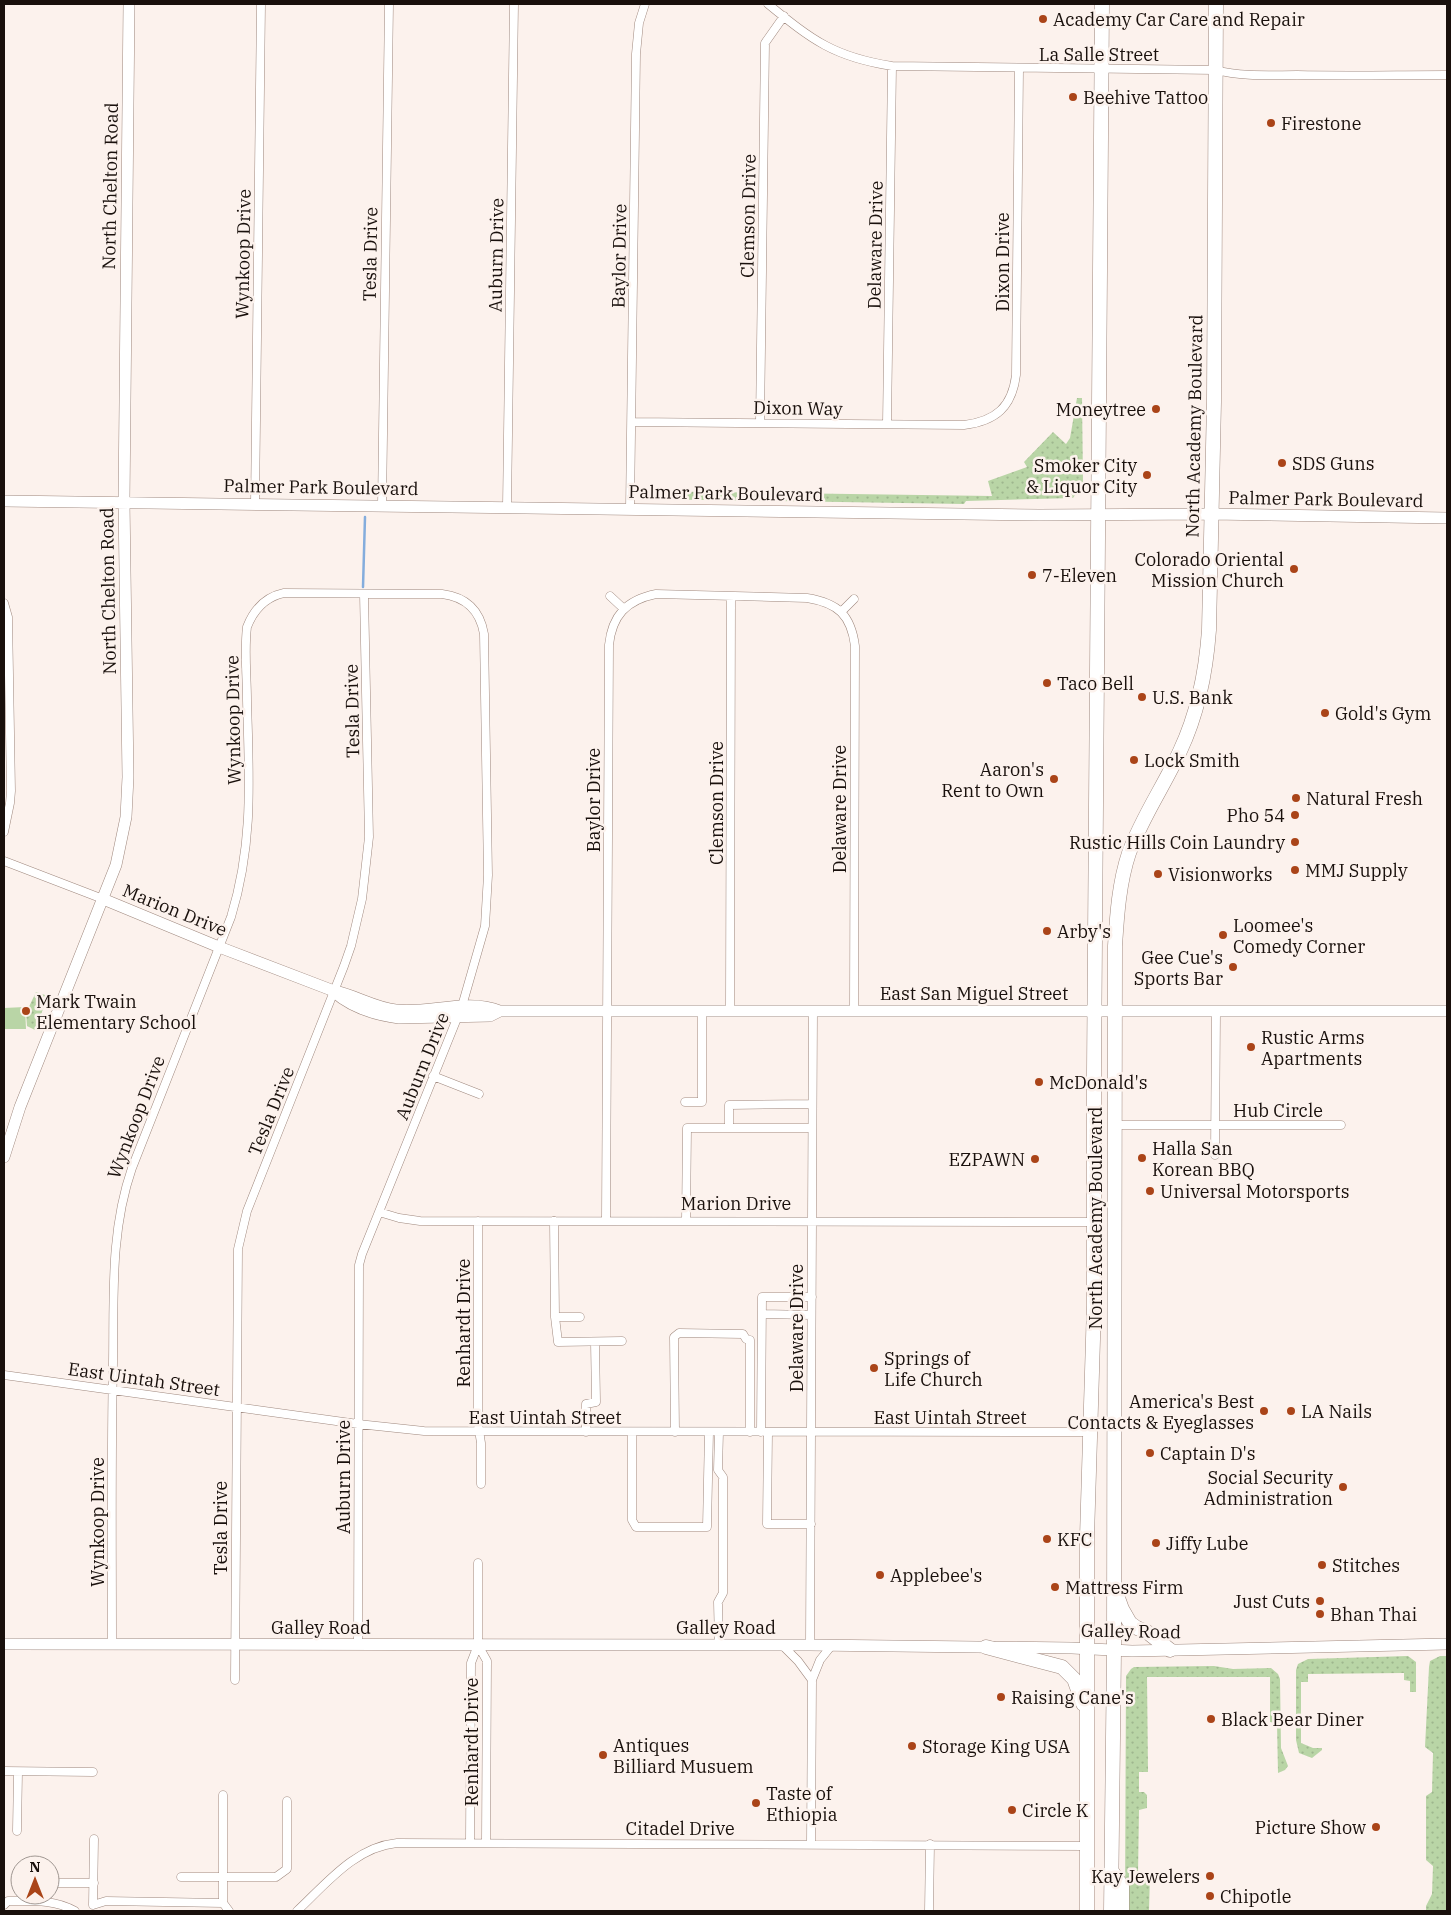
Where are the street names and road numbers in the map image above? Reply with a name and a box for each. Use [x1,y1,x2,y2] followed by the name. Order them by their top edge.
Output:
[1039,43,1159,66] street label: La Salle Street
[97,102,123,270] street label: North Chelton Road
[735,154,761,278] street label: Clemson Drive
[862,181,888,309] street label: Delaware Drive
[230,189,256,319] street label: Wynkoop Drive
[484,198,508,312] street label: Auburn Drive
[607,204,631,308] street label: Baylor Drive
[358,207,382,301] street label: Tesla Drive
[991,212,1014,312] street label: Dixon Drive
[1181,314,1207,538] street label: North Academy Boulevard
[753,396,843,420] street label: Dixon Way
[223,474,419,500] street label: Palmer Park Boulevard
[628,480,824,506] street label: Palmer Park Boulevard
[1228,486,1424,512] street label: Palmer Park Boulevard
[95,507,121,675] street label: North Chelton Road
[220,655,246,785] street label: Wynkoop Drive
[340,664,364,758] street label: Tesla Drive
[705,741,728,865] street label: Clemson Drive
[828,745,851,873] street label: Delaware Drive
[582,748,605,852] street label: Baylor Drive
[119,879,231,941] street label: Marion Drive
[880,982,1068,1005] street label: East San Miguel Street
[390,1009,454,1123] street label: Auburn Drive
[102,1052,170,1182] street label: Wynkoop Drive
[243,1063,299,1159] street label: Tesla Drive
[1233,1099,1323,1122] street label: Hub Circle
[1084,1106,1107,1330] street label: North Academy Boulevard
[681,1192,791,1215] street label: Marion Drive
[452,1259,475,1387] street label: Renhardt Drive
[785,1264,808,1392] street label: Delaware Drive
[67,1357,221,1401] street label: East Uintah Street
[468,1406,622,1429] street label: East Uintah Street
[873,1406,1027,1429] street label: East Uintah Street
[332,1420,355,1534] street label: Auburn Drive
[86,1457,109,1587] street label: Wynkoop Drive
[209,1481,232,1575] street label: Tesla Drive
[271,1616,371,1639] street label: Galley Road
[676,1616,776,1639] street label: Galley Road
[1081,1619,1181,1643] street label: Galley Road
[460,1678,483,1806] street label: Renhardt Drive
[625,1817,735,1840] street label: Citadel Drive

